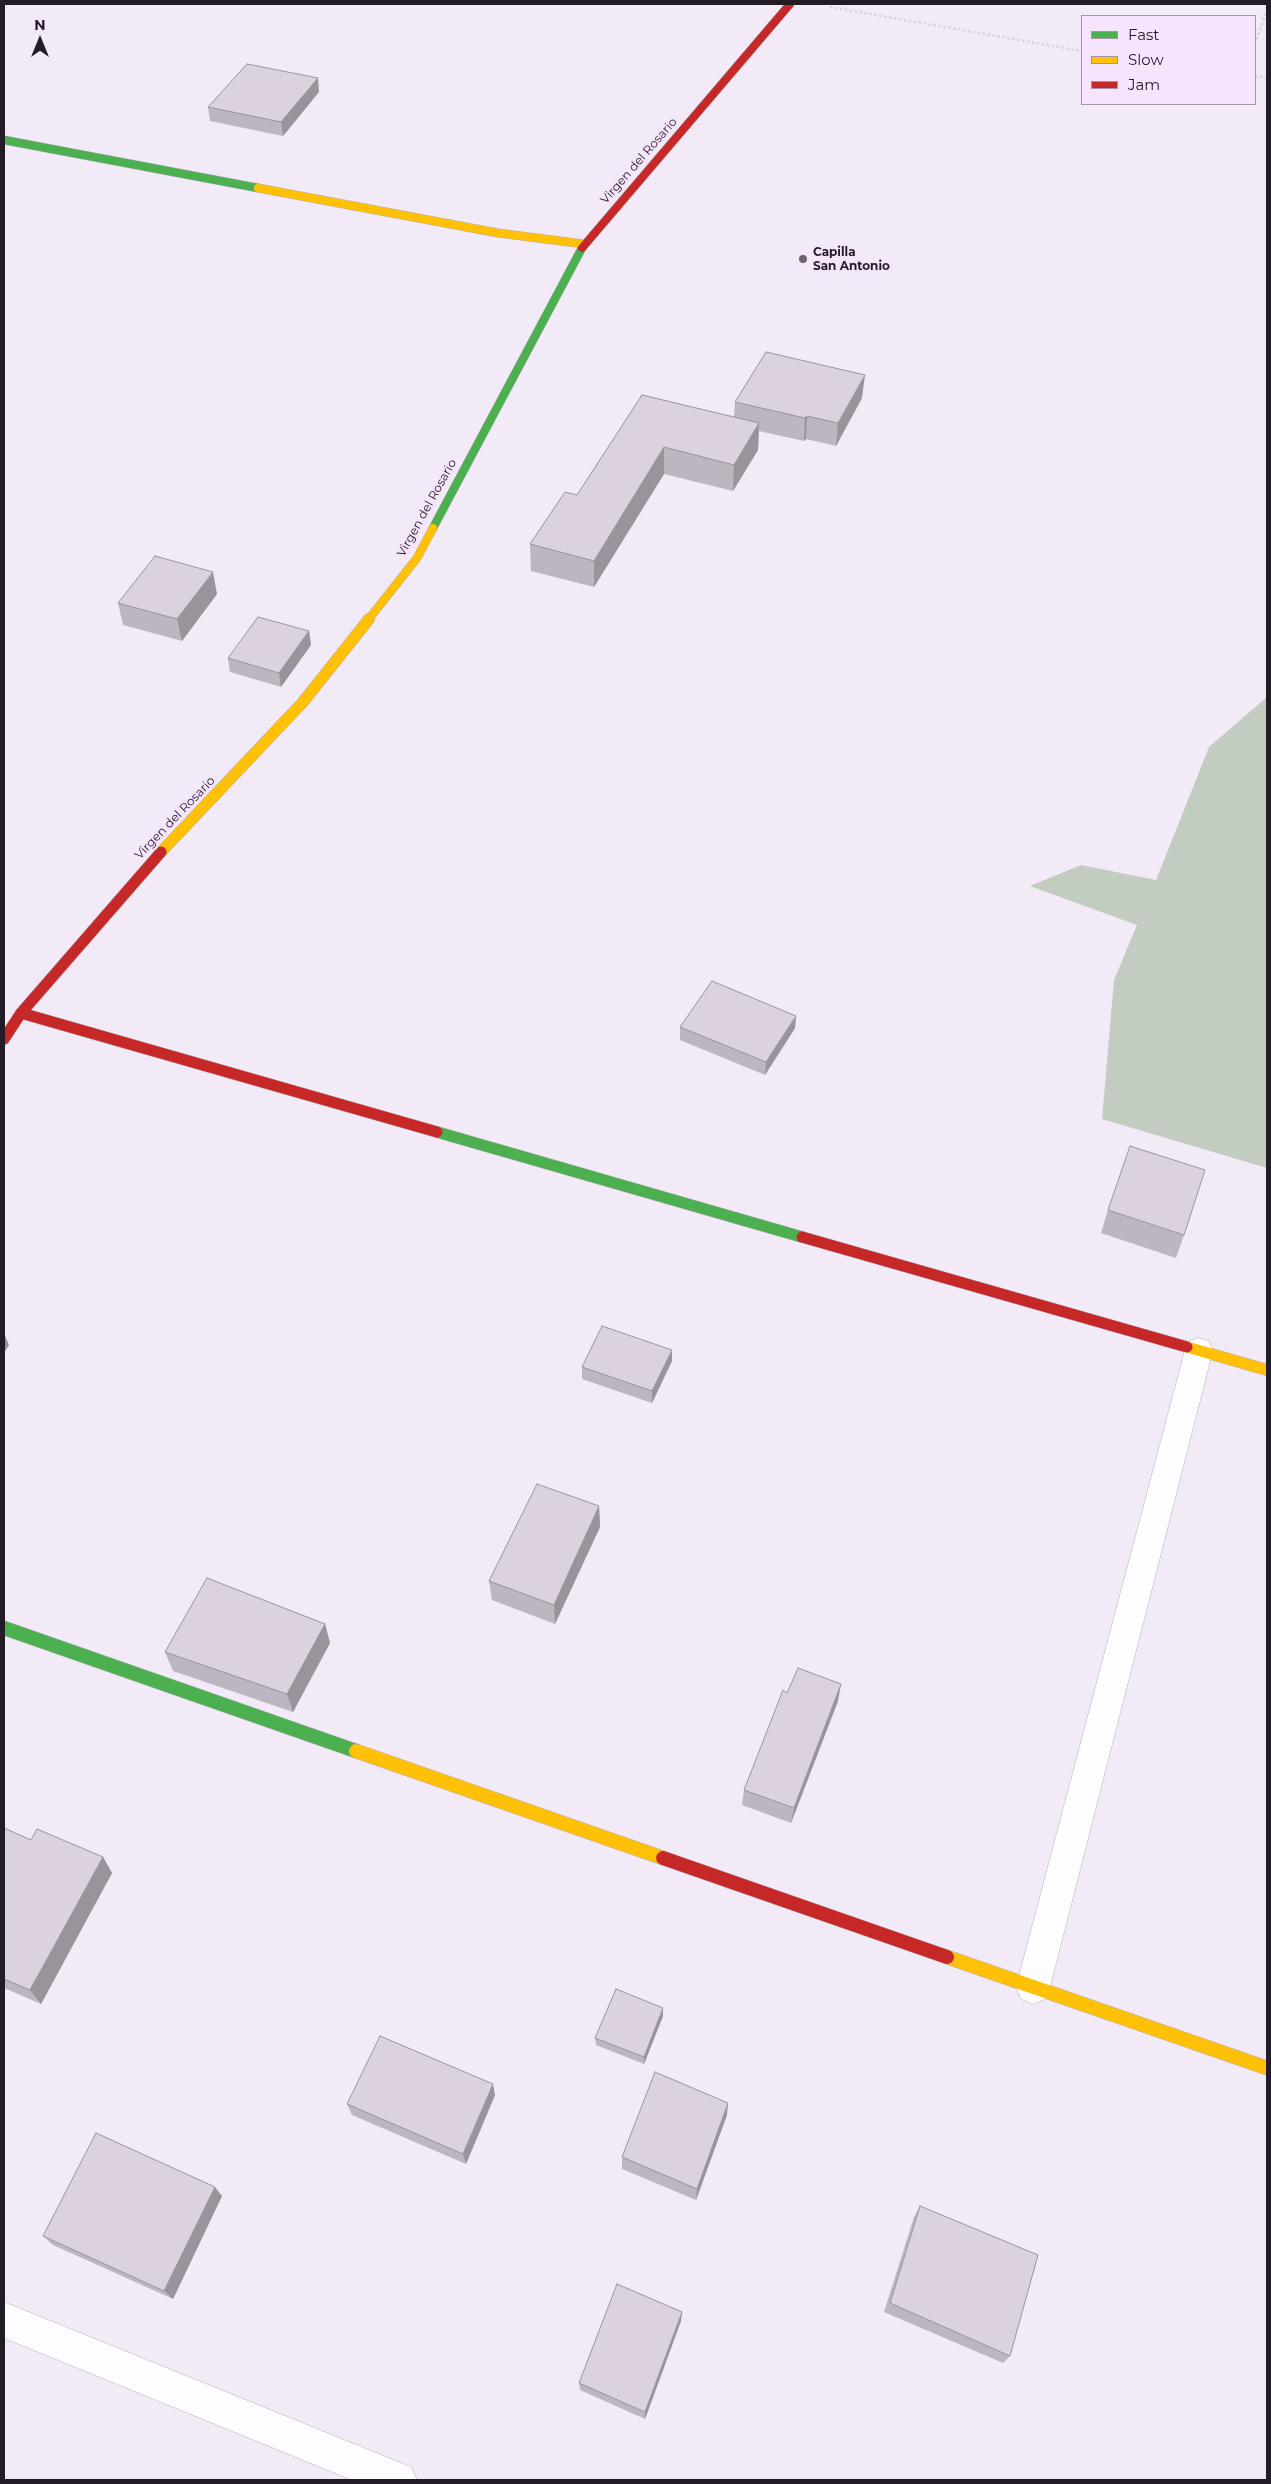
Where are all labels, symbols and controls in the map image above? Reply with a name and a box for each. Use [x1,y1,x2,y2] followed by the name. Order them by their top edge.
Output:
[15,15,65,65] north arrow
[1081,15,1256,105] legend
[34,16,46,34] text: N
[1128,25,1159,44] text: Fast
[1128,50,1164,69] text: Slow
[1128,75,1160,94] text: Jam
[598,115,680,207] street label: Virgen del Rosario
[813,245,890,273] place label: Capilla San Antonio
[797,253,809,265] marker: Capilla San Antonio
[394,457,460,559] street label: Virgen del Rosario
[132,774,218,862] street label: Virgen del Rosario

